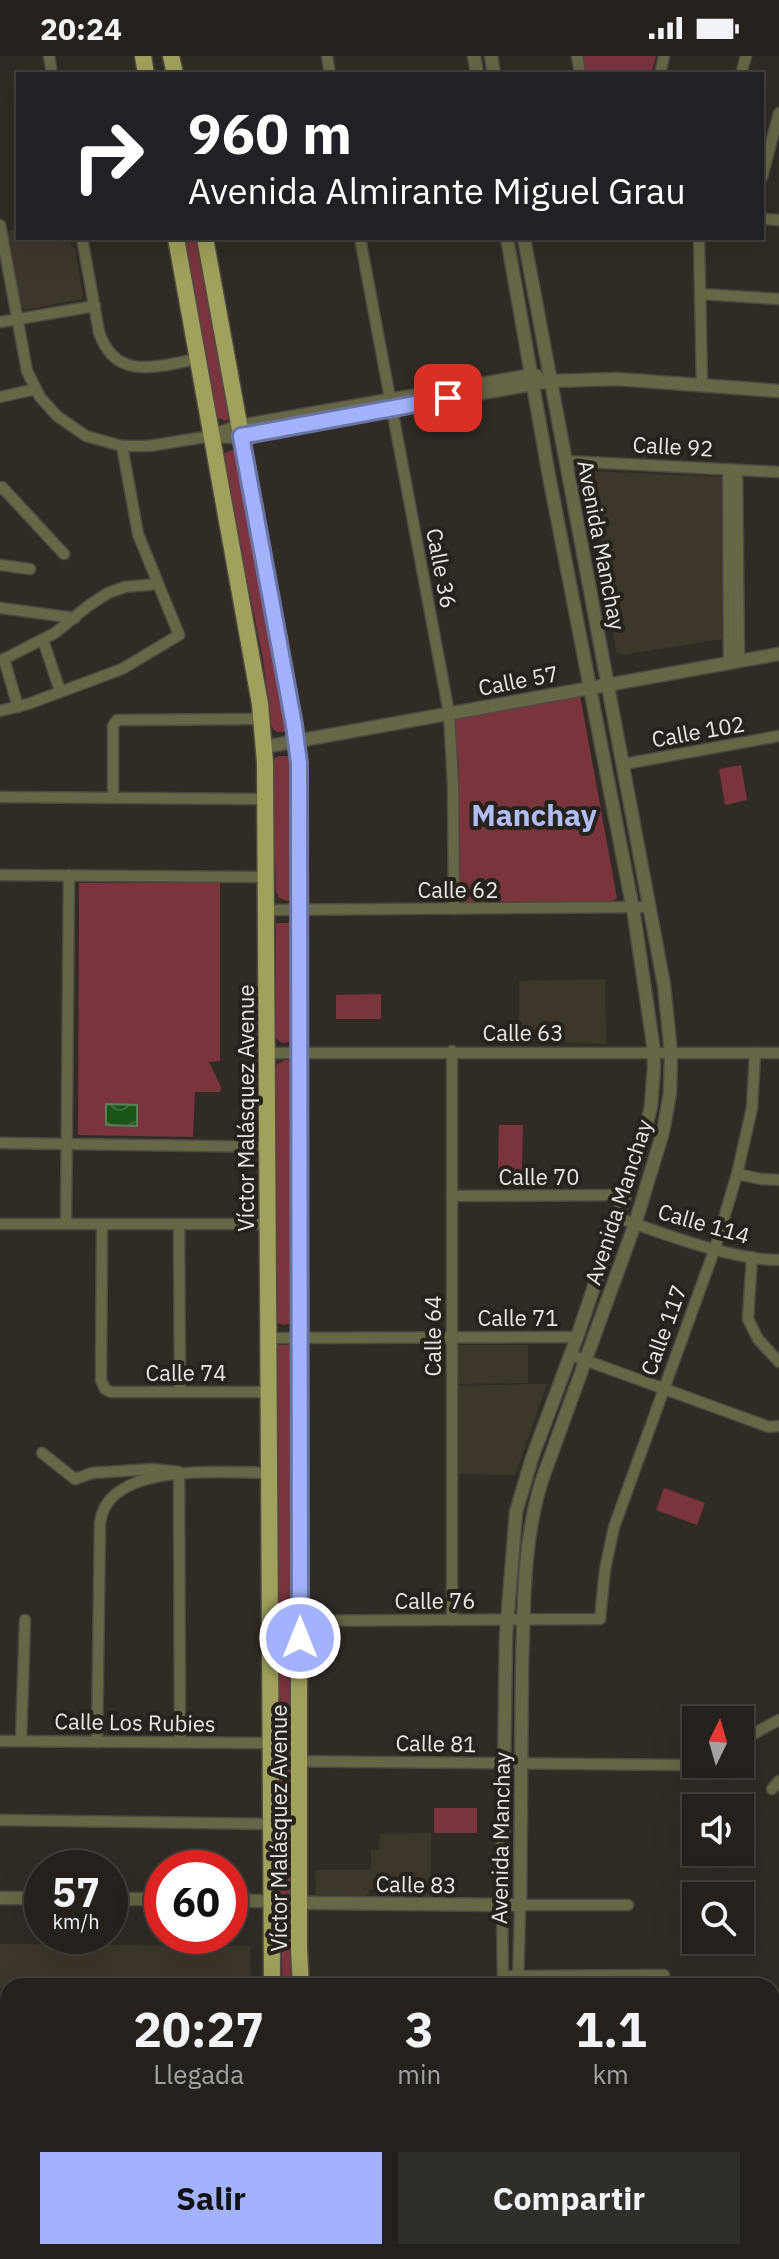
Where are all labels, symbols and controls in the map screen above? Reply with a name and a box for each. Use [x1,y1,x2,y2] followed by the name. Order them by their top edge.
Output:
[40,9,122,48] text: 20:24
[188,97,352,169] text: 960 m
[56,104,160,208] icon: right
[188,167,686,214] text: Avenida Almirante Miguel Grau
[414,364,482,432] pin
[426,376,470,420] icon: arrive
[632,429,714,463] street label: Calle 92
[571,458,633,632] street label: Avenida Manchay
[420,526,464,610] street label: Calle 36
[476,658,560,702] street label: Calle 57
[649,709,747,753] street label: Calle 102
[471,795,597,834] district label: Manchay
[418,875,498,904] street label: Calle 62
[231,984,260,1232] street label: Víctor Malásquez Avenue
[483,1018,563,1047] street label: Calle 63
[578,1116,658,1288] street label: Avenida Manchay
[499,1162,579,1191] street label: Calle 70
[655,1196,753,1250] street label: Calle 114
[633,1281,693,1379] street label: Calle 117
[418,1296,447,1376] street label: Calle 64
[478,1303,558,1332] street label: Calle 71
[146,1358,226,1387] street label: Calle 74
[395,1586,475,1615] street label: Calle 76
[258,1596,342,1680] position arrow
[264,1704,293,1952] street label: Víctor Malásquez Avenue
[54,1706,216,1738] street label: Calle Los Rubies
[682,1706,754,1778] north arrow
[682,1706,754,1954] map controls
[395,1728,477,1758] street label: Calle 81
[484,1752,516,1924] street label: Avenida Manchay
[682,1794,754,1866] button: sound
[144,1850,248,1954] speed limit sign: 60
[52,1866,100,1918] text: 57
[375,1869,457,1899] street label: Calle 83
[682,1882,754,1954] button: search
[52,1908,100,1935] text: km/h
[133,1998,264,2060] text: 20:27
[405,1998,434,2060] text: 3
[574,1998,647,2060] text: 1.1
[153,2057,244,2091] text: Llegada
[397,2057,441,2091] text: min
[592,2057,629,2091] text: km
[40,2152,382,2244] button: Salir
[398,2152,740,2244] button: Compartir

